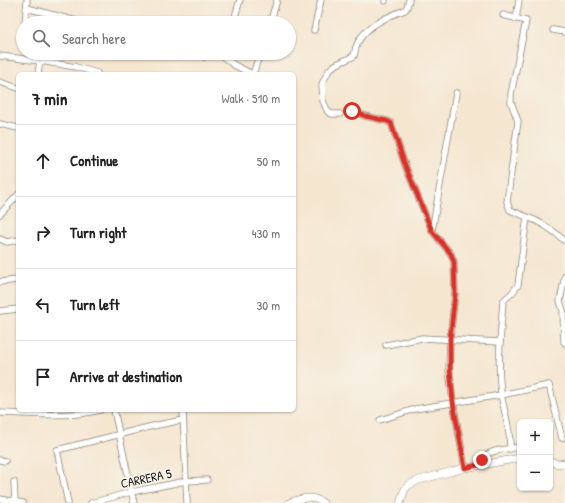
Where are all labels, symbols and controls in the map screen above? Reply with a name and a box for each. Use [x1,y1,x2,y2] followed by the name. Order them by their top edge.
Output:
[16,16,296,60] search box
[30,27,52,49] icon: search
[62,28,126,49] text: Search here
[32,87,67,110] text: 7 min
[222,89,280,107] text: Walk · 510 m
[343,102,361,120] route start
[32,150,54,172] icon: ahead
[70,150,118,171] text: Continue
[257,152,280,170] text: 50 m
[32,222,54,244] icon: right
[70,222,126,243] text: Turn right
[252,224,280,242] text: 430 m
[32,294,54,316] icon: left
[70,294,120,315] text: Turn left
[257,296,280,314] text: 30 m
[32,366,54,388] icon: arrive
[70,366,182,387] text: Arrive at destination
[517,419,553,491] map controls
[517,419,553,455] button: +
[473,451,491,469] route end
[517,455,553,491] button: −
[119,464,174,492] street label: CARRERA 5

